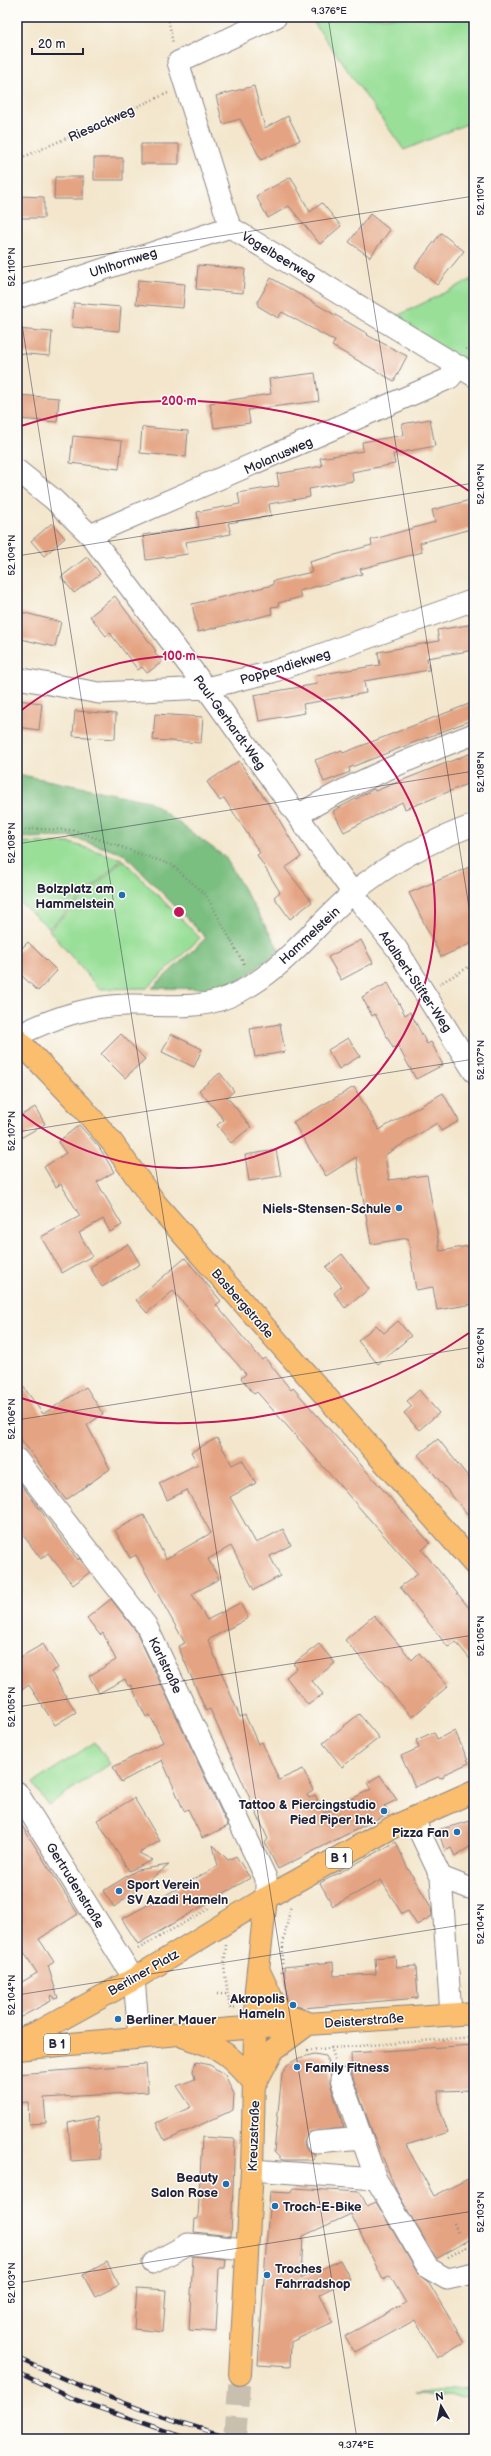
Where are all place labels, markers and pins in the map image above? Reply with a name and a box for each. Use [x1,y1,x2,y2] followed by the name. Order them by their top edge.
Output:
[36,881,114,912] place label: Bolzplatz am Hammelstein
[117,890,127,900] marker: Bolzplatz am Hammelstein
[172,905,186,919] centre of rings
[262,1201,392,1217] place label: Niels-Stensen-Schule
[394,1203,404,1213] marker: Niels-Stensen-Schule
[239,1797,376,1828] place label: Tattoo & Piercingstudio Pied Piper Ink.
[379,1806,389,1816] marker: Tattoo & Piercingstudio Pied Piper Ink.
[392,1825,449,1841] place label: Pizza Fan
[452,1827,462,1837] marker: Pizza Fan
[127,1877,228,1908] place label: Sport Verein SV Azadi Hameln
[114,1886,124,1896] marker: Sport Verein SV Azadi Hameln
[229,1991,285,2022] place label: Akropolis Hameln
[288,2000,298,2010] marker: Akropolis Hameln
[126,2012,217,2028] place label: Berliner Mauer
[113,2014,123,2024] marker: Berliner Mauer
[305,2060,389,2076] place label: Family Fitness
[292,2062,302,2072] marker: Family Fitness
[151,2170,219,2201] place label: Beauty Salon Rose
[221,2179,231,2189] marker: Beauty Salon Rose
[283,2199,362,2215] place label: Troch-E-Bike
[270,2201,280,2211] marker: Troch-E-Bike
[275,2261,351,2292] place label: Troches Fahrradshop
[262,2270,272,2280] marker: Troches Fahrradshop

